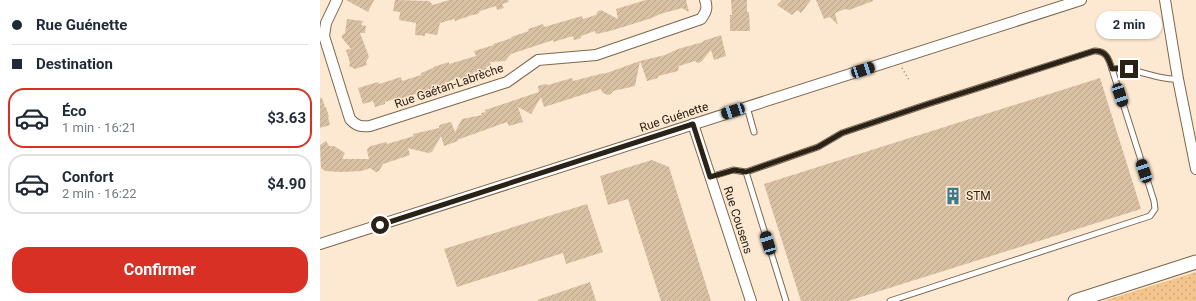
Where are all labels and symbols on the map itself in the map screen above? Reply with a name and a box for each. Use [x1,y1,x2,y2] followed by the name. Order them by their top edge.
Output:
[1096,11,1162,39] callout: 2 min
[1120,60,1138,78] route end
[393,61,505,111] street label: Rue Gaétan-Labrèche
[850,61,876,79] car
[1111,82,1129,108] car
[638,99,710,135] street label: Rue Guénette
[720,102,746,120] car
[1135,158,1153,184] car
[721,185,755,255] street label: Rue Cousens
[943,186,963,206] building icon: STM
[966,189,991,203] place label: STM
[371,216,389,234] route start
[759,230,777,256] car

